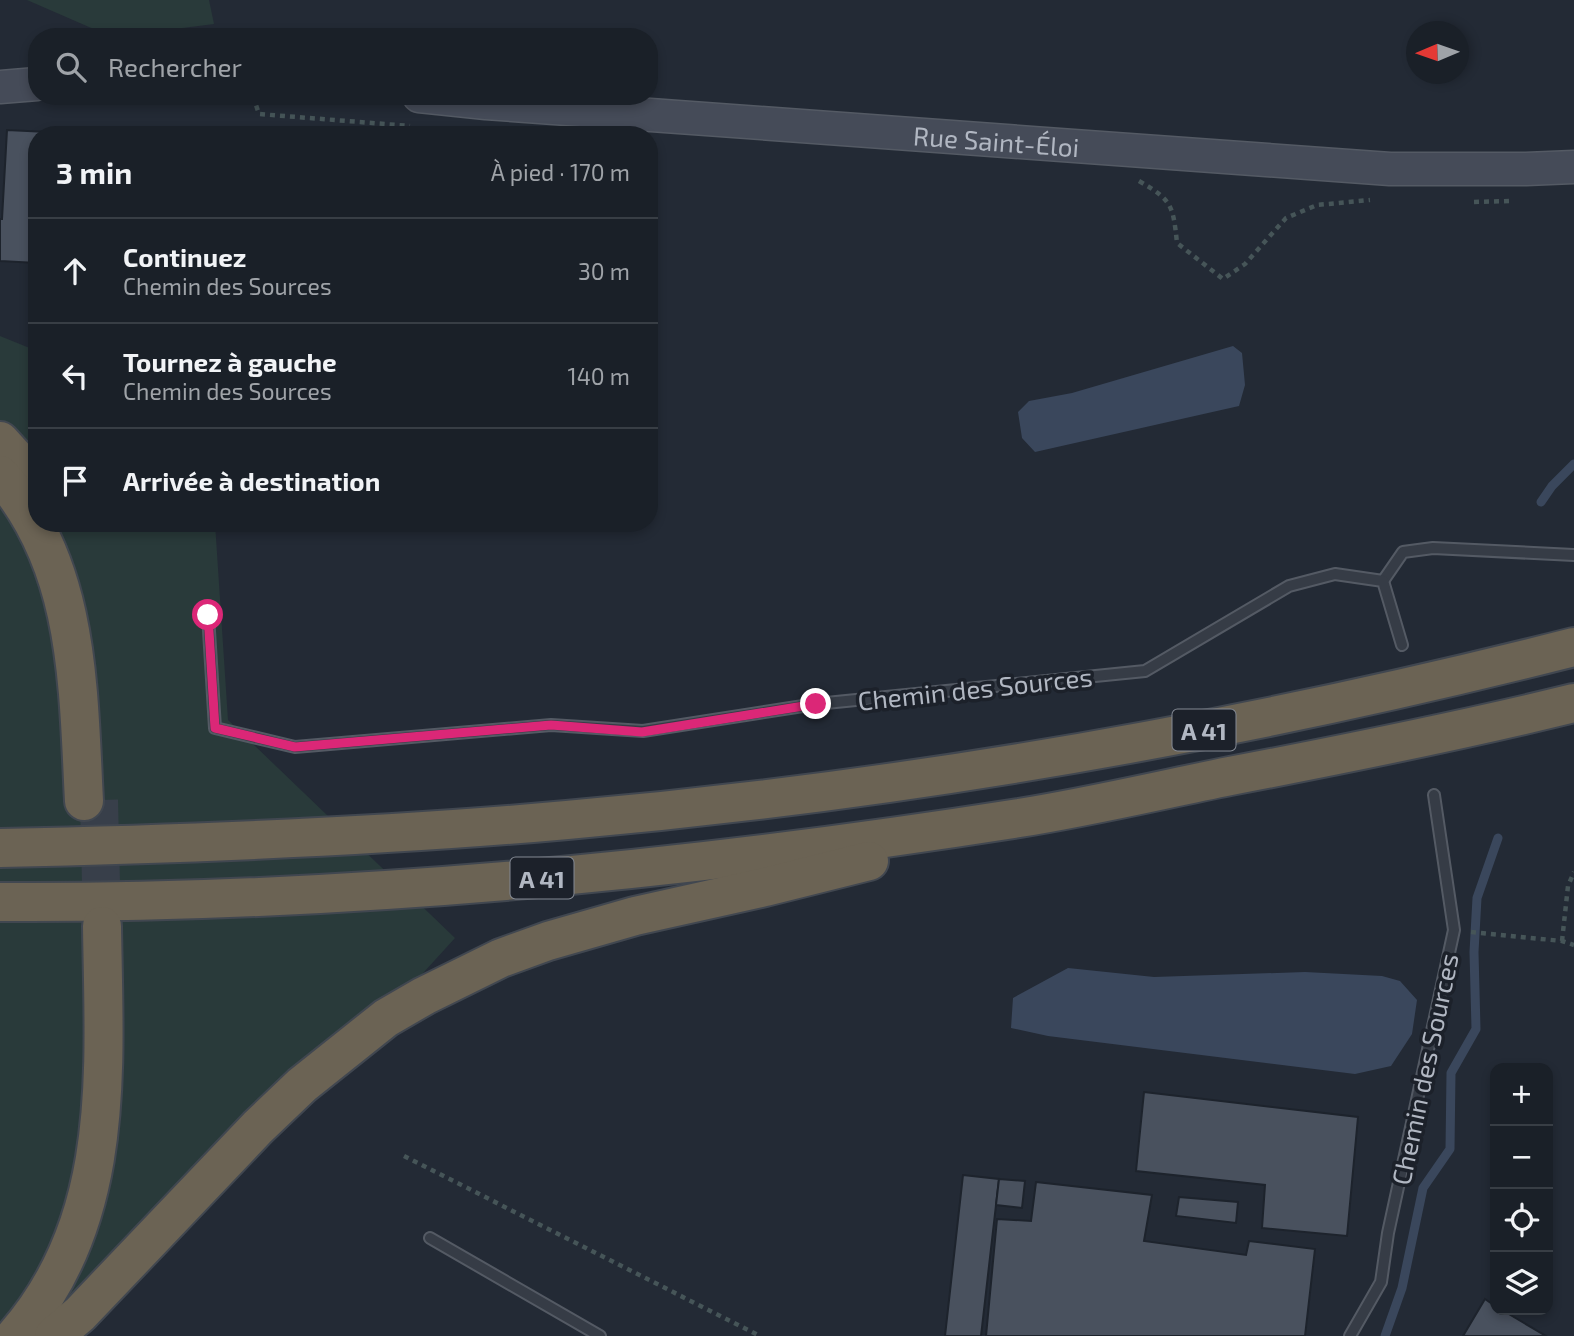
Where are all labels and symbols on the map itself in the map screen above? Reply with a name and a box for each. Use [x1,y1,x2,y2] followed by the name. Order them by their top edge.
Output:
[1406,21,1469,84] north arrow
[912,119,1080,162] street label: Rue Saint-Éloi
[192,599,223,630] route start
[856,660,1094,716] street label: Chemin des Sources
[800,688,831,719] route end
[1172,710,1236,750] road number: A 41
[510,858,574,898] road number: A 41
[1384,950,1464,1188] street label: Chemin des Sources

